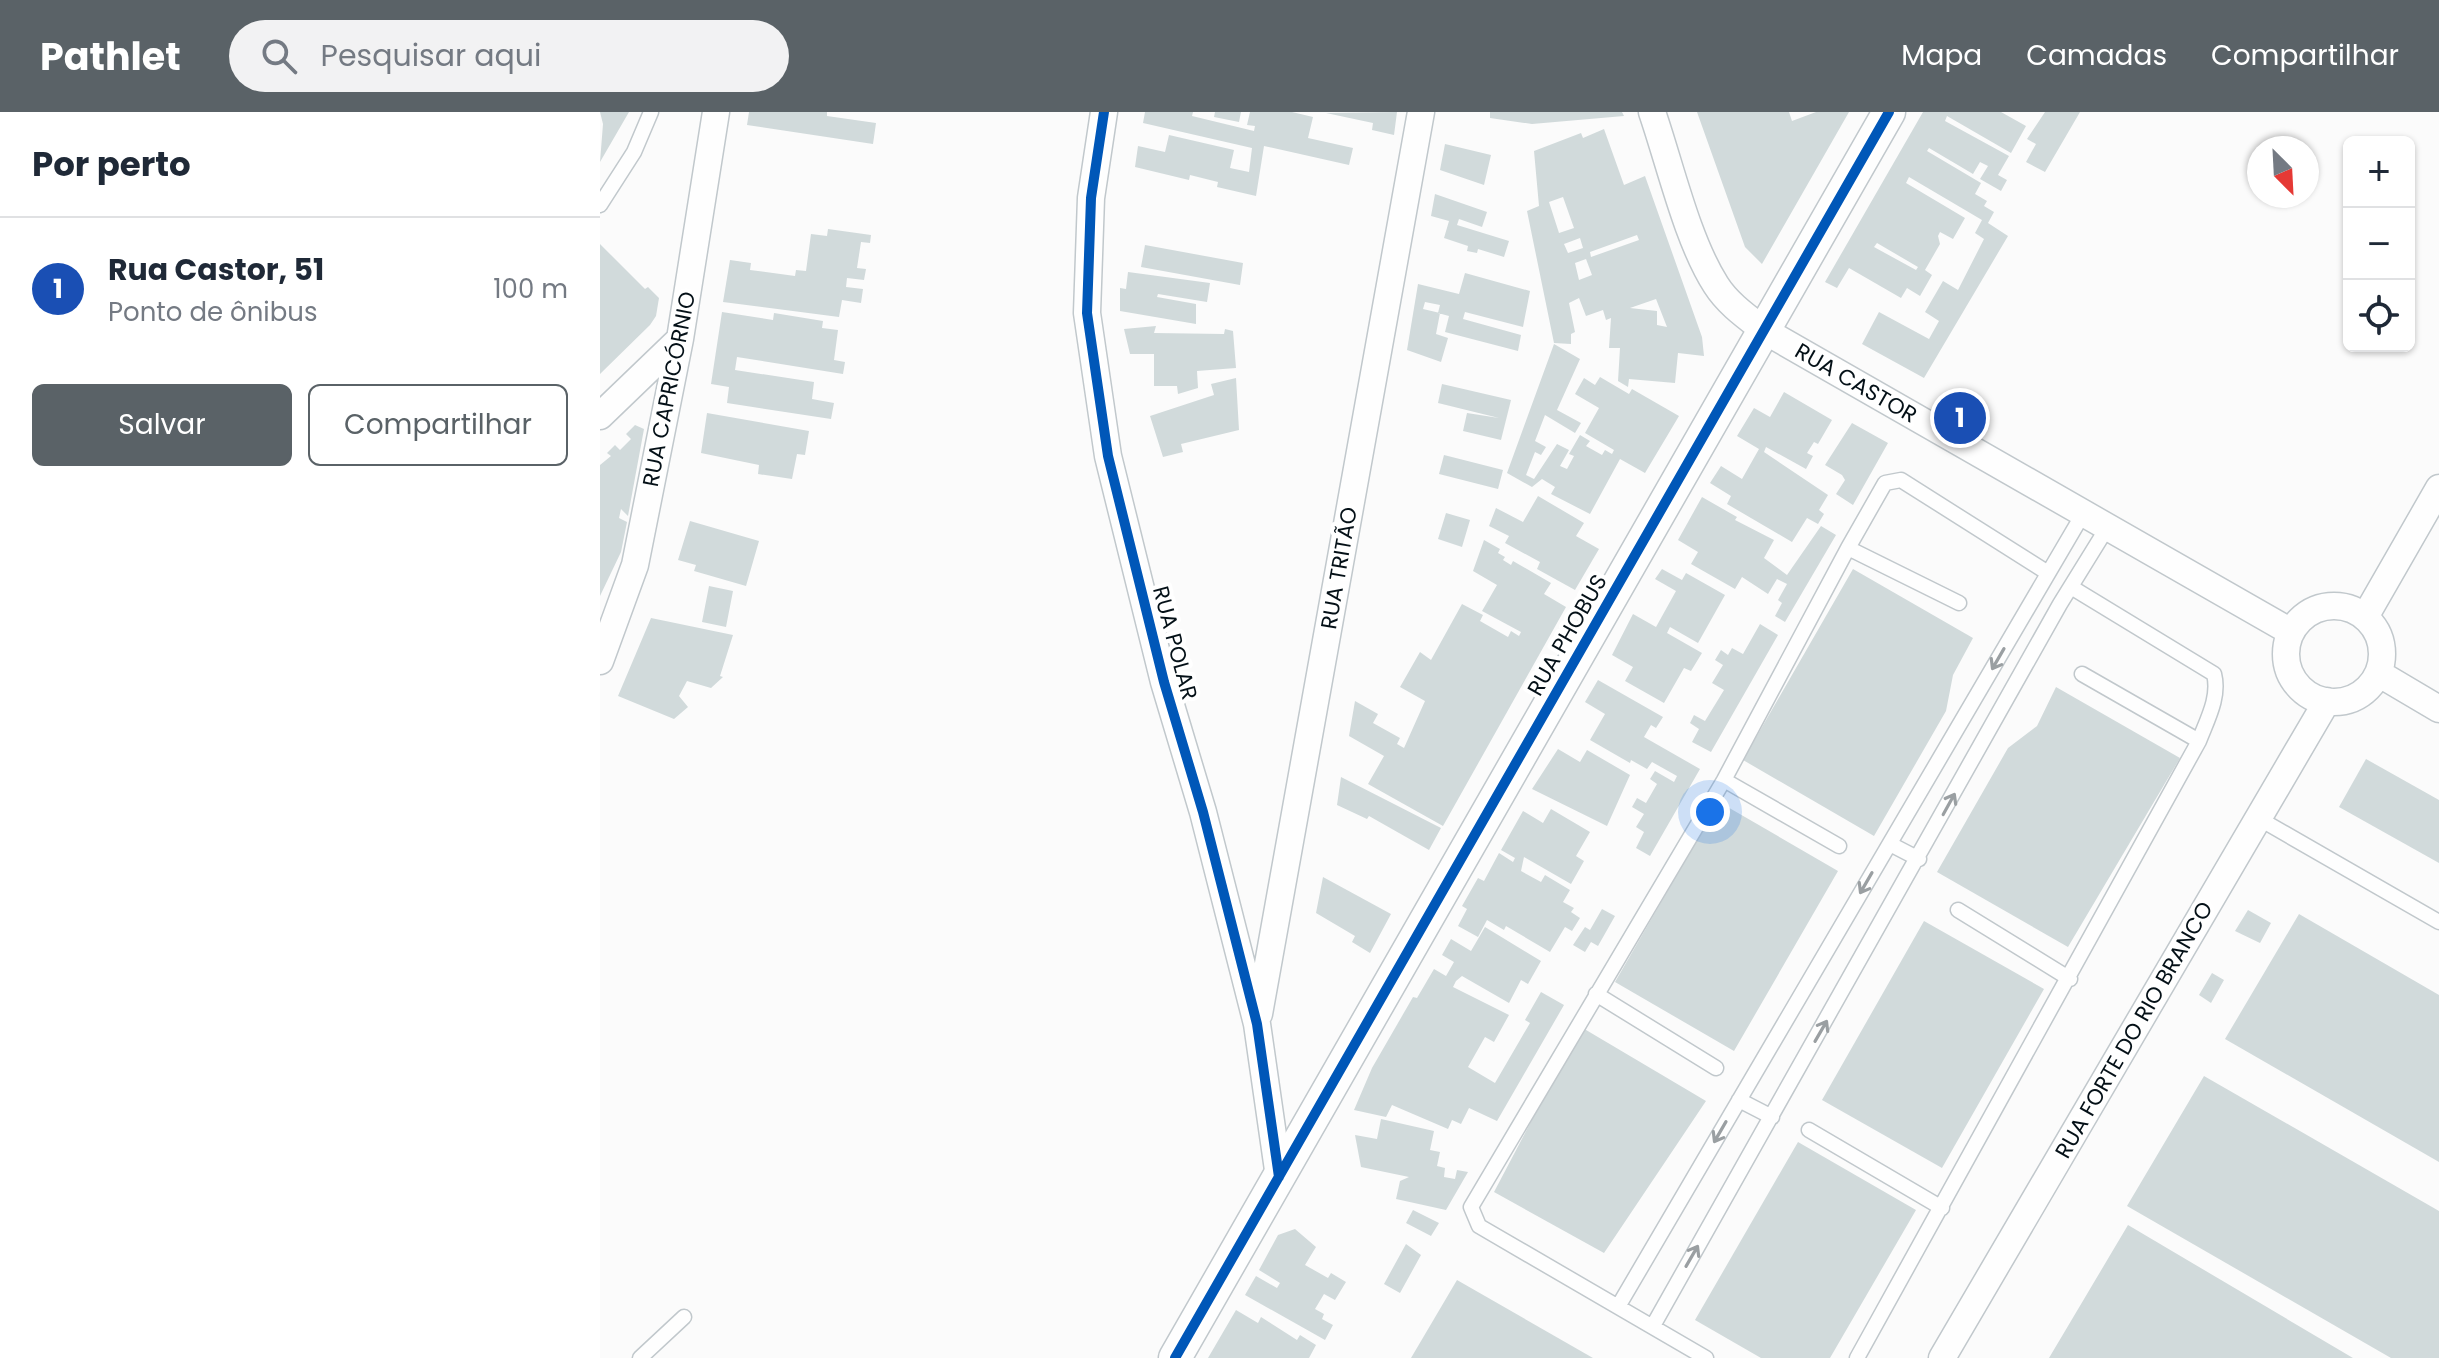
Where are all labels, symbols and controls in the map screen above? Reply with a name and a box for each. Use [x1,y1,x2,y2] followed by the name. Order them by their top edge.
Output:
[229,20,789,92] search box
[40,30,181,83] text: Pathlet
[257,34,301,78] icon: search
[321,34,541,77] text: Pesquisar aqui
[1901,36,1982,75] text: Mapa
[2026,36,2167,75] text: Camadas
[2211,36,2399,75] text: Compartilhar
[2247,136,2319,208] north arrow
[2343,136,2415,352] map controls
[2343,136,2415,208] button: +
[32,140,191,188] text: Por perto
[2343,208,2415,280] button: −
[108,248,324,291] text: Rua Castor, 51
[53,271,63,307] text: 1
[493,271,568,307] text: 100 m
[2343,280,2415,352] button: locate
[635,289,703,489] street label: RUA CAPRICÓRNIO
[108,294,317,330] text: Ponto de ônibus
[1789,336,1923,430] street label: RUA CASTOR
[32,384,292,466] button: Salvar
[308,384,568,466] button: Compartilhar
[1934,388,1986,448] pin: 1
[1313,504,1365,632] street label: RUA TRITÃO
[1520,569,1614,701] street label: RUA PHOBUS
[1145,583,1205,703] street label: RUA POLAR
[1990,647,2006,670] one-way arrow
[1690,792,1730,832] your location
[1942,793,1957,817] one-way arrow
[1858,871,1874,894] one-way arrow
[2048,896,2220,1164] street label: RUA FORTE DO RIO BRANCO
[1814,1019,1829,1043] one-way arrow
[1712,1120,1728,1143] one-way arrow
[1684,1245,1700,1268] one-way arrow

